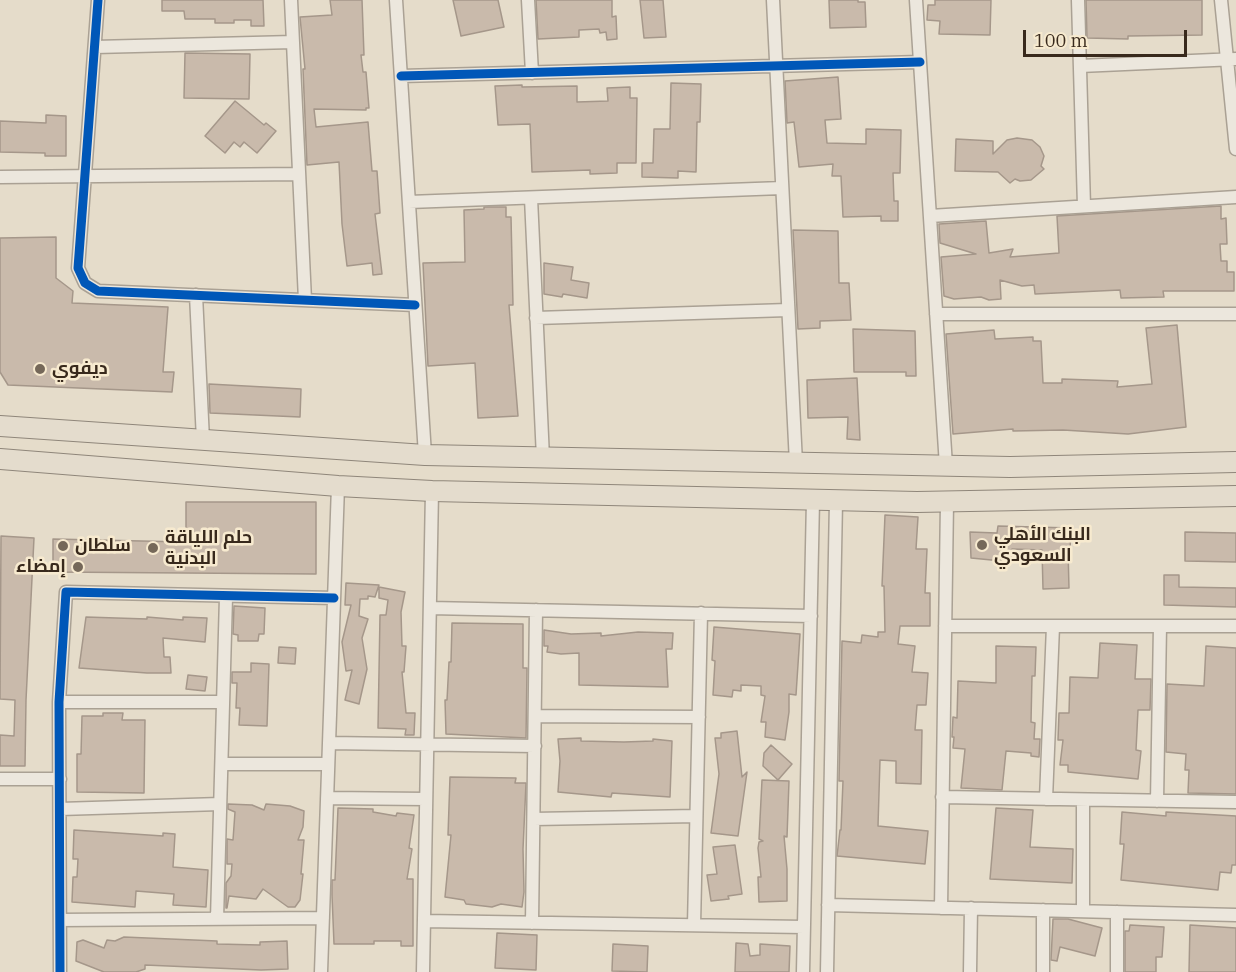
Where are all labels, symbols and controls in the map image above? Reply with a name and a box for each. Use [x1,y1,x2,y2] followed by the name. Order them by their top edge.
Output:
[1026,18,1190,56] scale bar
[1034,29,1088,52] text: 100 m
[52,358,108,380] place label: ديفوي
[33,362,47,376] marker: ديفوي
[994,524,1091,566] place label: البنك الأهلي السعودي
[165,527,252,570] place label: حلم اللياقة البدنية
[75,535,131,557] place label: سلطان
[975,538,989,552] marker: البنك الأهلي السعودي
[56,539,70,553] marker: سلطان
[146,541,160,555] marker: حلم اللياقة البدنية
[16,556,66,578] place label: إمضاء
[71,560,85,574] marker: إمضاء

